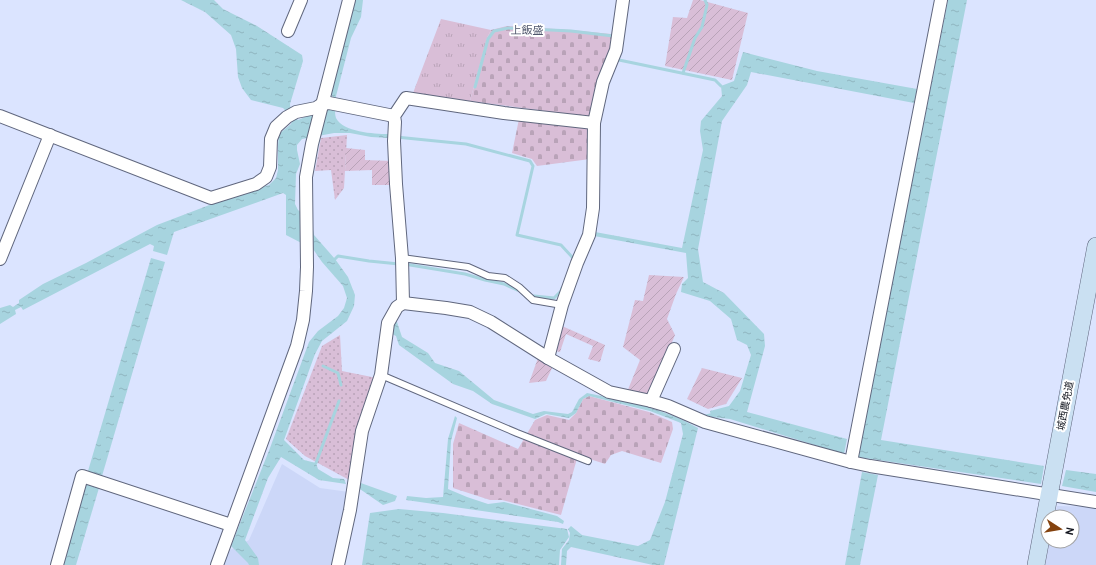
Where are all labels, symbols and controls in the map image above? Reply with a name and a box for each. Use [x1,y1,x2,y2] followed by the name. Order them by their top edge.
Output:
[511,24,544,38] district label: 上飯盛
[1055,380,1077,432] street label: 城西農免道
[1040,509,1080,549] north arrow
[1061,526,1076,536] text: N

